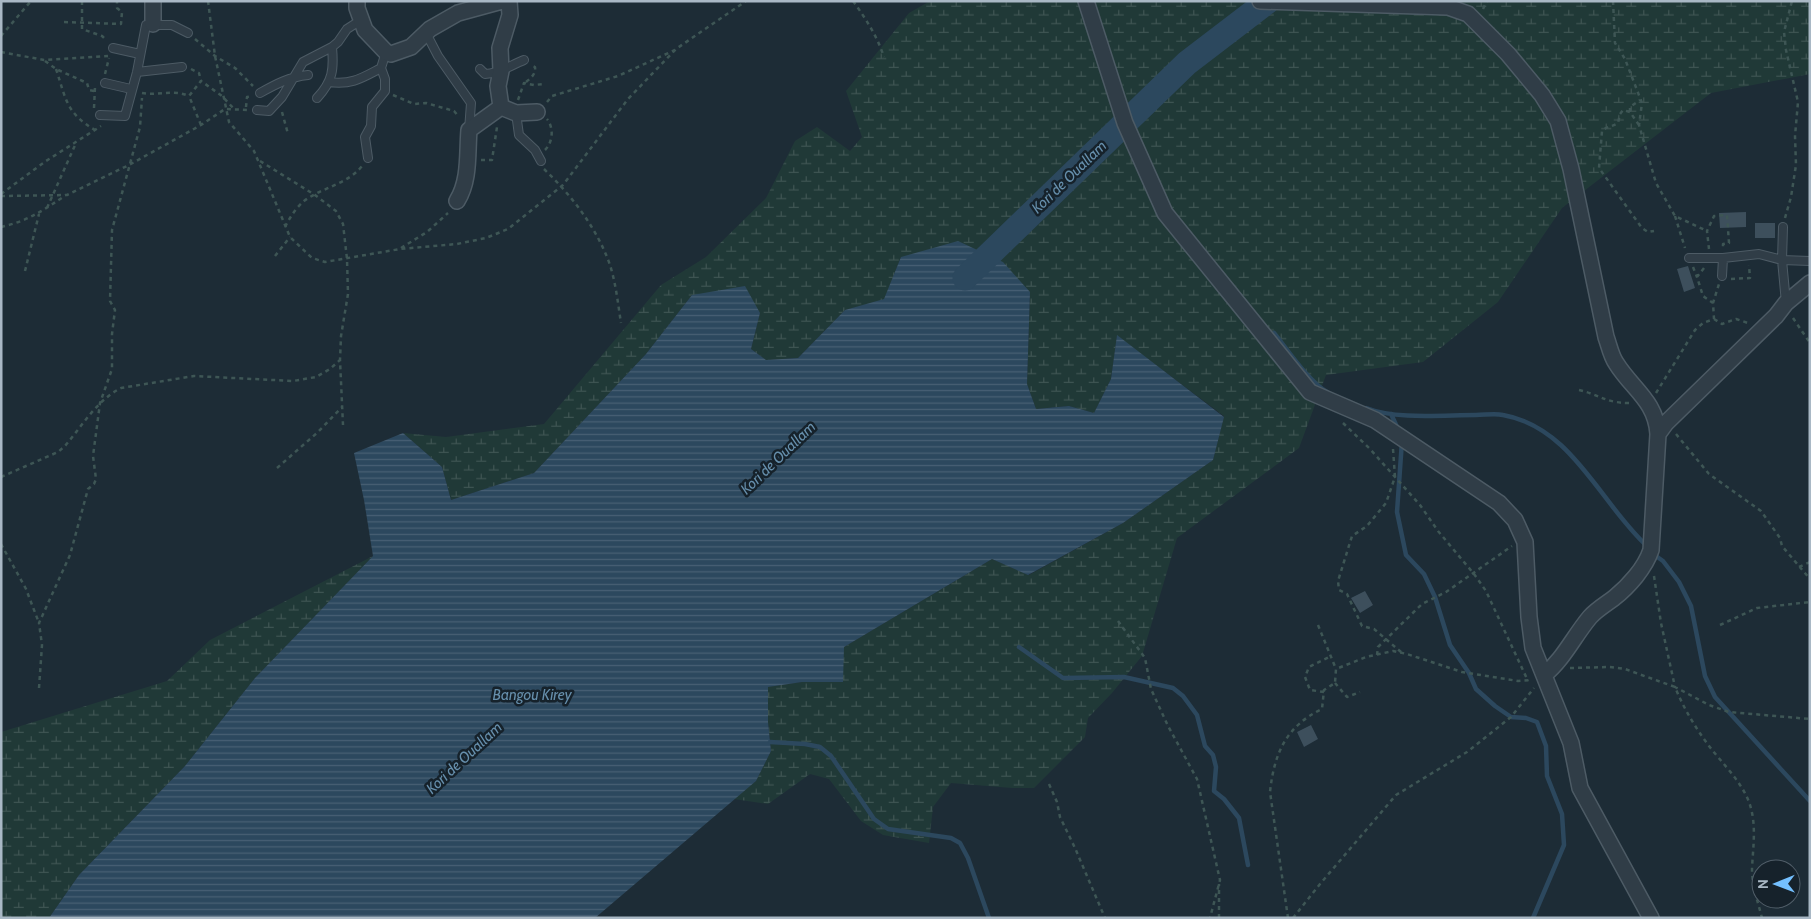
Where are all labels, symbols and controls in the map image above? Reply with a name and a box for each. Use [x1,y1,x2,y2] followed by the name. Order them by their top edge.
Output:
[1028,137,1110,217] water label: Kori de Ouallam
[737,418,819,498] water label: Kori de Ouallam
[492,686,573,704] water label: Bangou Kirey
[422,718,506,798] water label: Kori de Ouallam
[1751,859,1801,909] north arrow
[1754,879,1772,889] text: N

